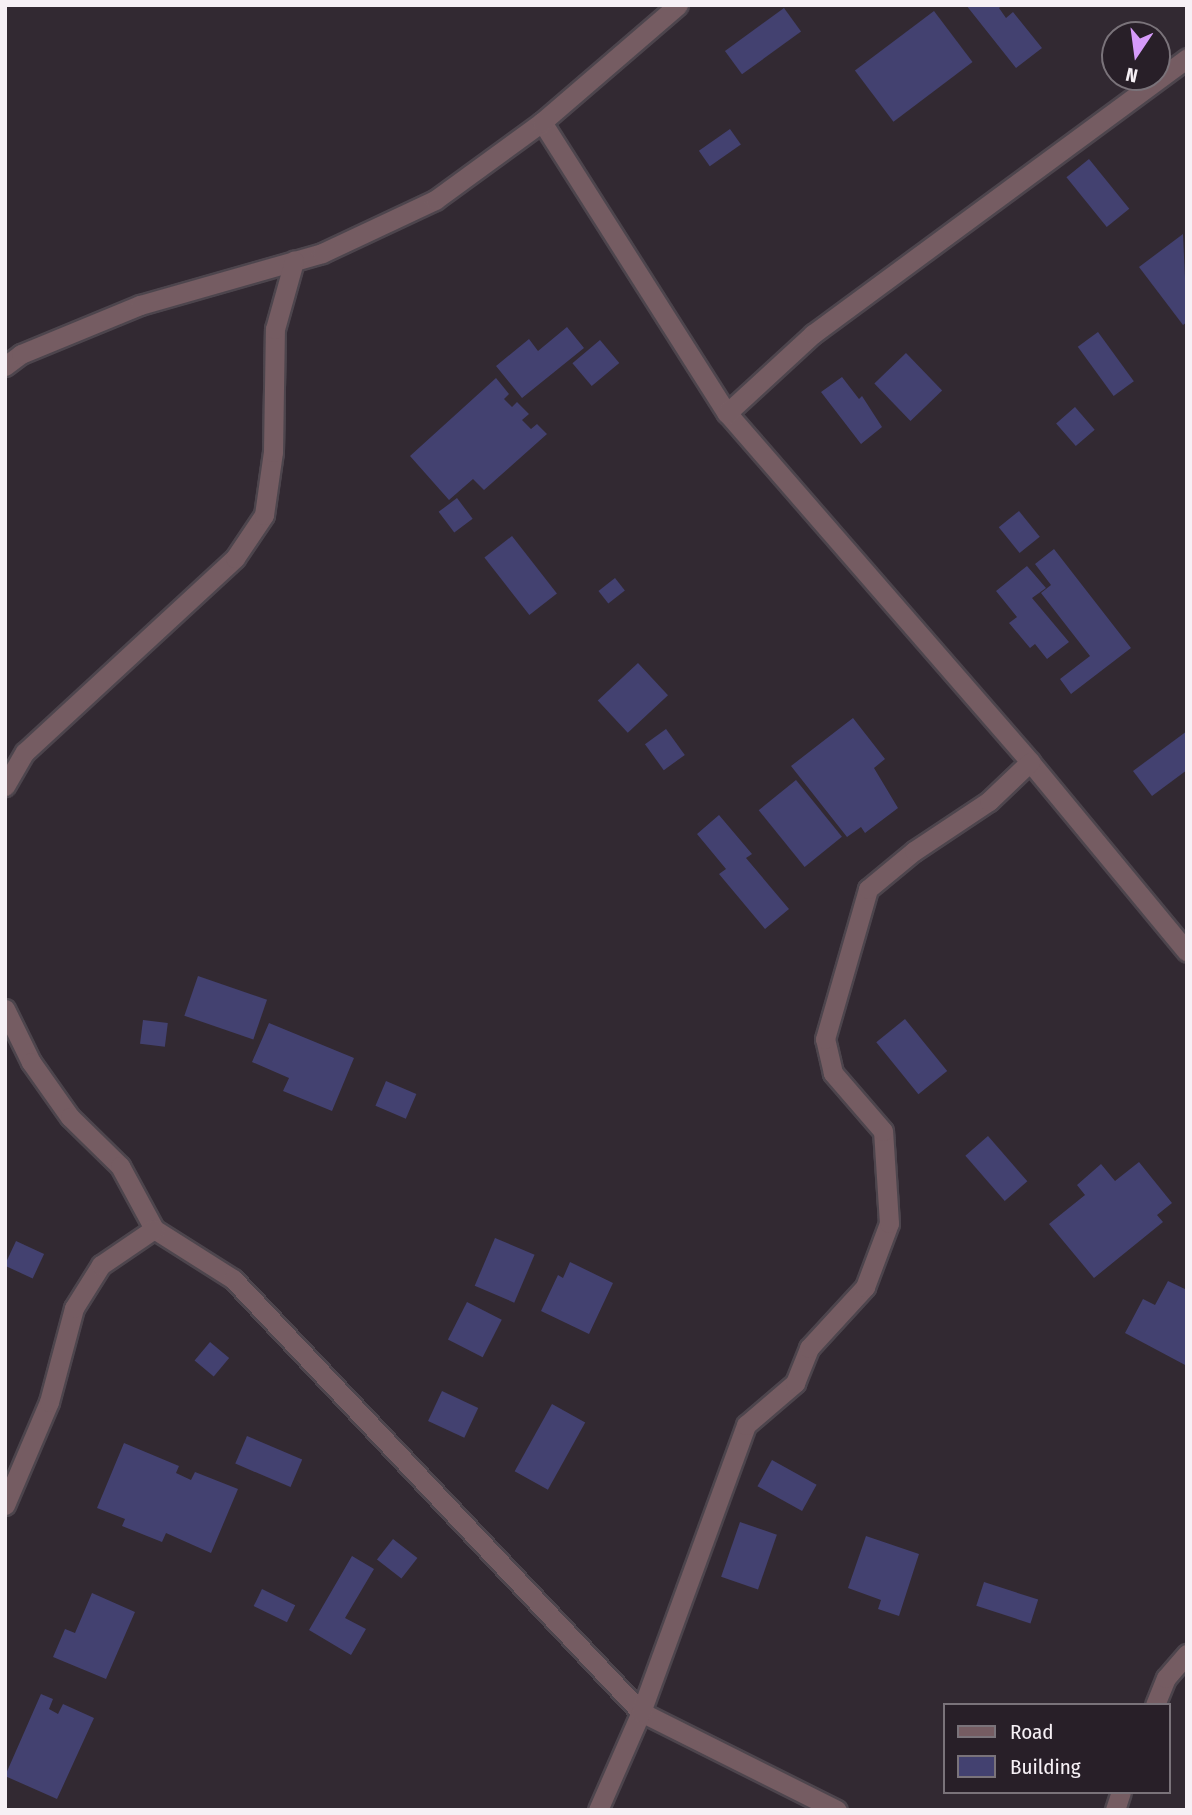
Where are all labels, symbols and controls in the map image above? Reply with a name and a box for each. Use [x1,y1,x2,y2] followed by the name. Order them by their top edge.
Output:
[1101,21,1171,91] north arrow
[1123,63,1140,87] text: N
[944,1703,1171,1794] legend
[1010,1719,1054,1745] text: Road
[1010,1754,1081,1780] text: Building

